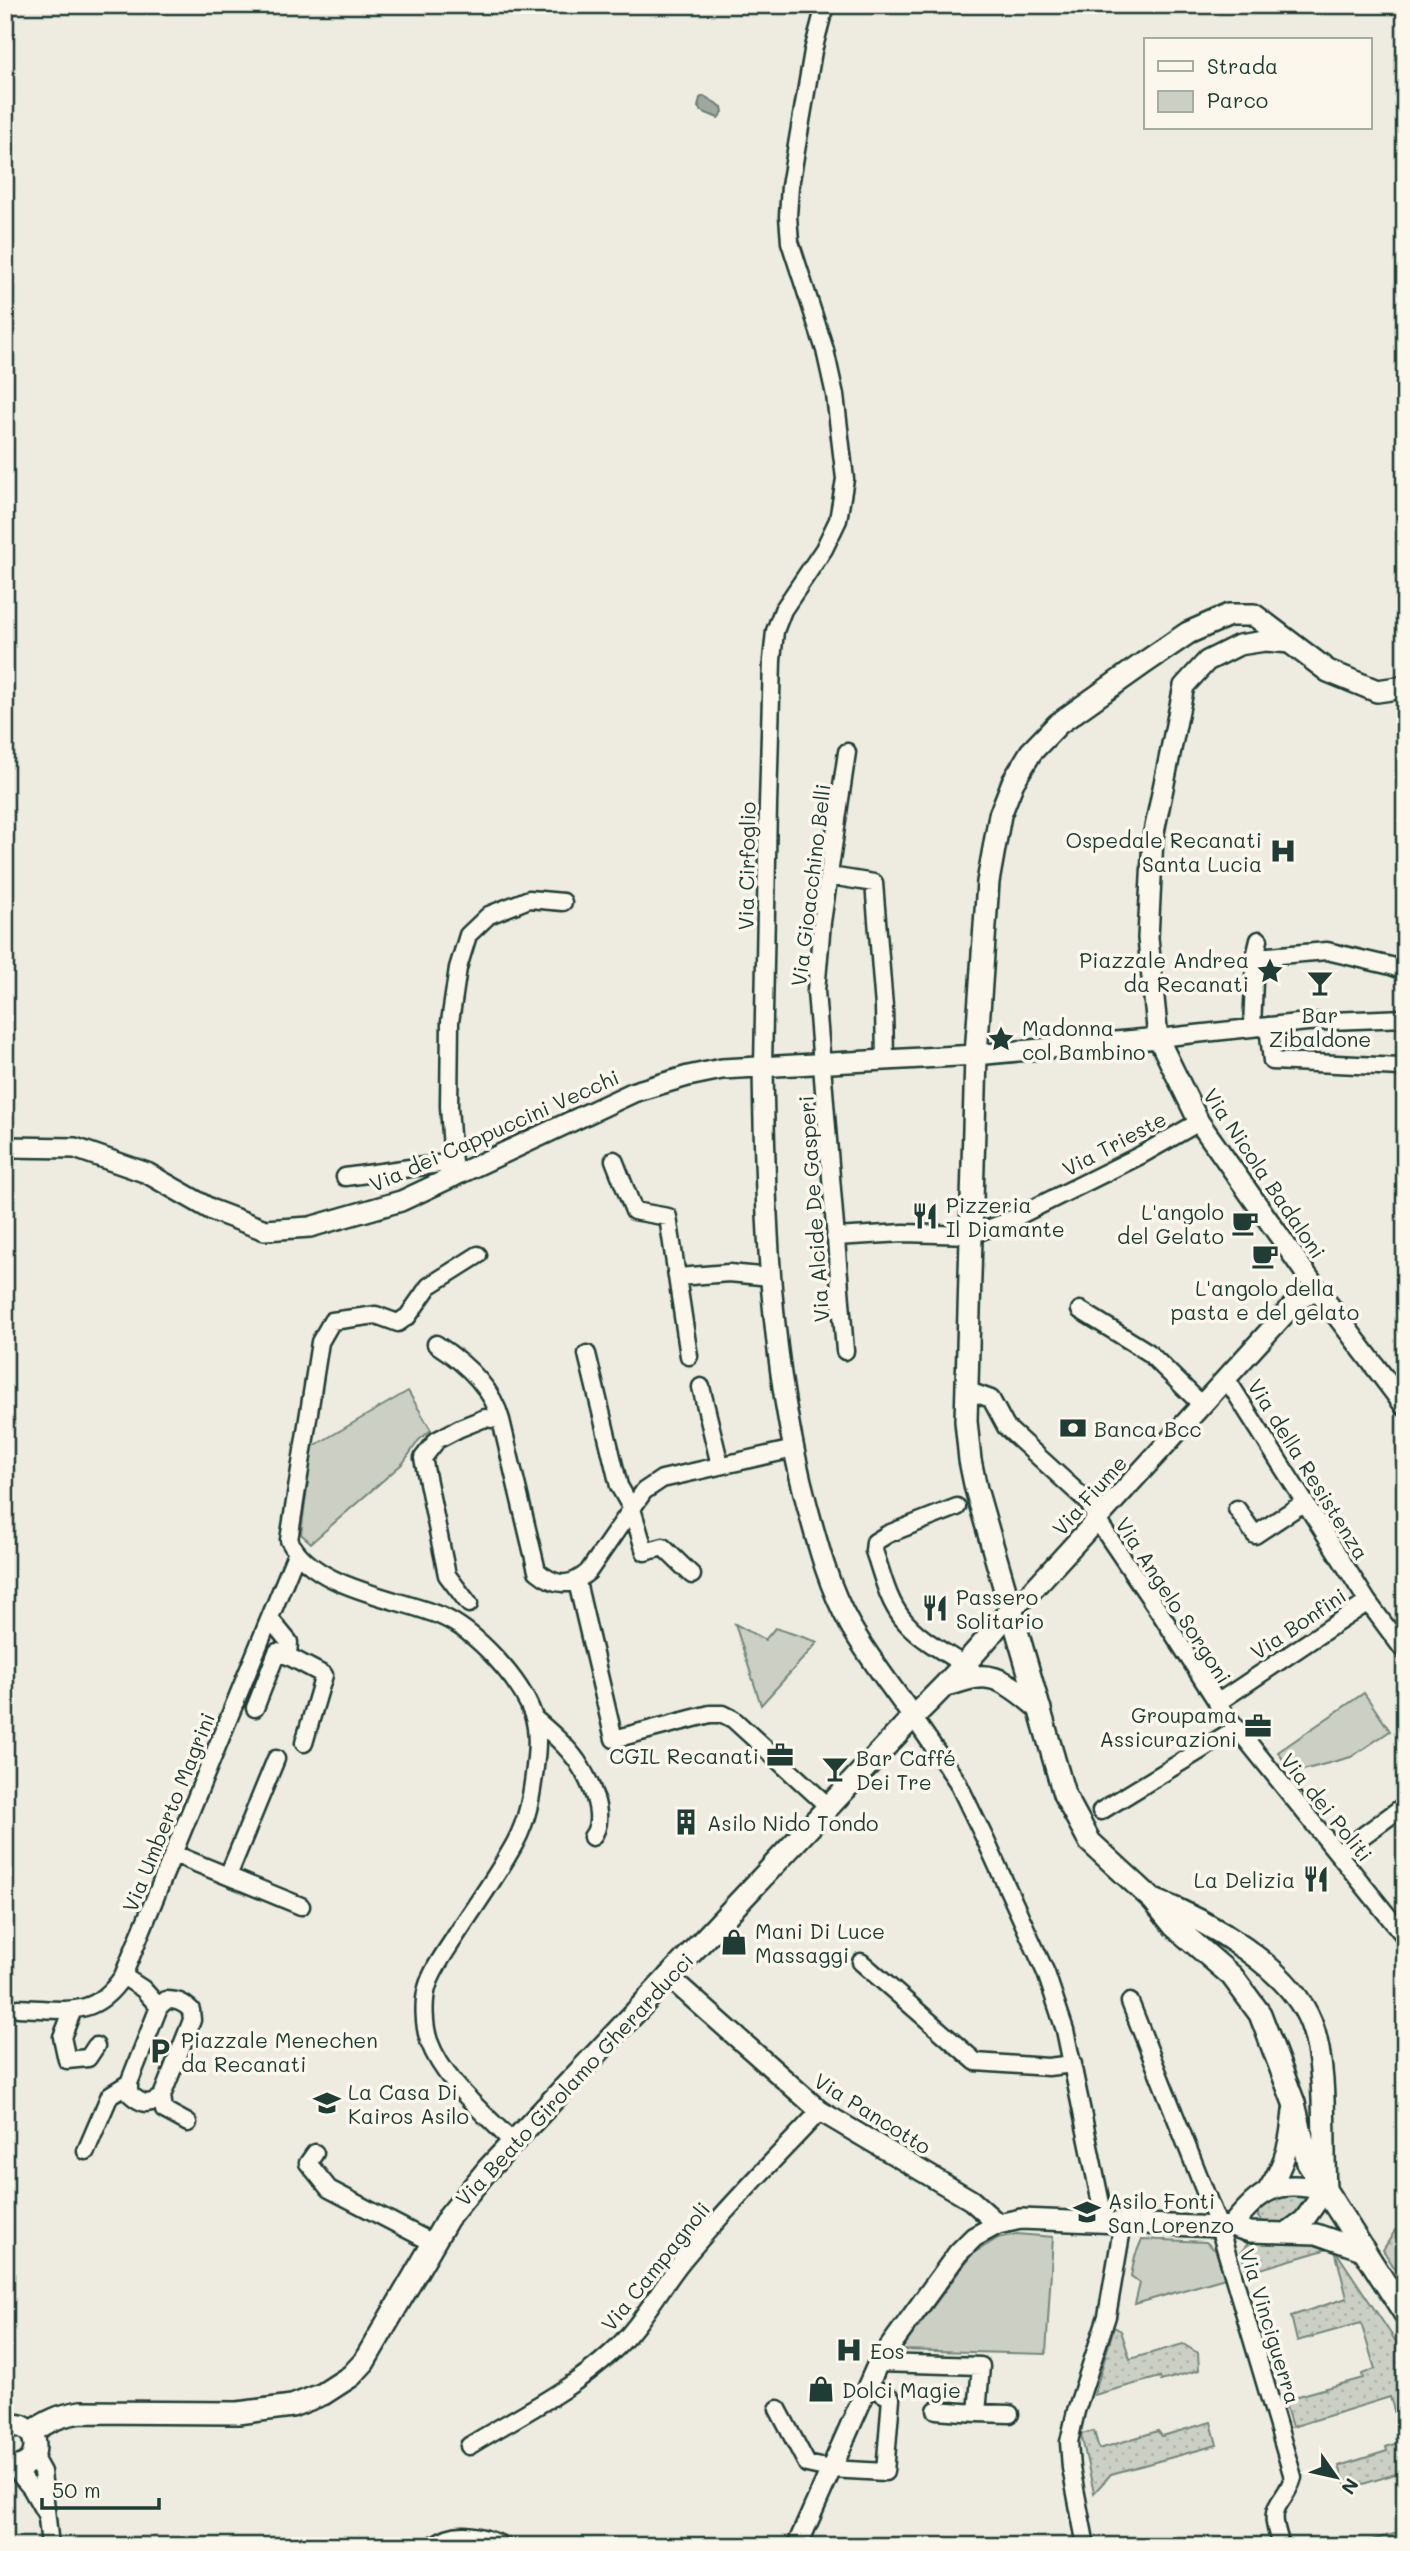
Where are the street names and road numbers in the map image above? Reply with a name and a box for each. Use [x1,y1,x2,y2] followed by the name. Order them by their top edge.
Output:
[784,782,836,988] street label: Via Gioacchino Belli
[731,801,761,931] street label: Via Cirfoglio
[365,1063,623,1197] street label: Via dei Cappuccini Vecchi
[1198,1083,1332,1263] street label: Via Nicola Badaloni
[792,1095,834,1323] street label: Via Alcide De Gasperi
[1057,1104,1171,1182] street label: Via Trieste
[1242,1374,1376,1564] street label: Via della Resistenza
[1046,1449,1132,1541] street label: Via Fiume
[1110,1512,1238,1688] street label: Via Angelo Sorgoni
[1245,1581,1351,1665] street label: Via Bonfini
[116,1708,220,1916] street label: Via Umberto Magrini
[1275,1747,1379,1867] street label: Via dei Politi
[449,1947,699,2211] street label: Via Beato Girolamo Gherarducci
[809,2066,937,2160] street label: Via Pancotto
[595,2196,715,2336] street label: Via Campagnoli
[1235,2245,1307,2407] street label: Via Vinciguerra

